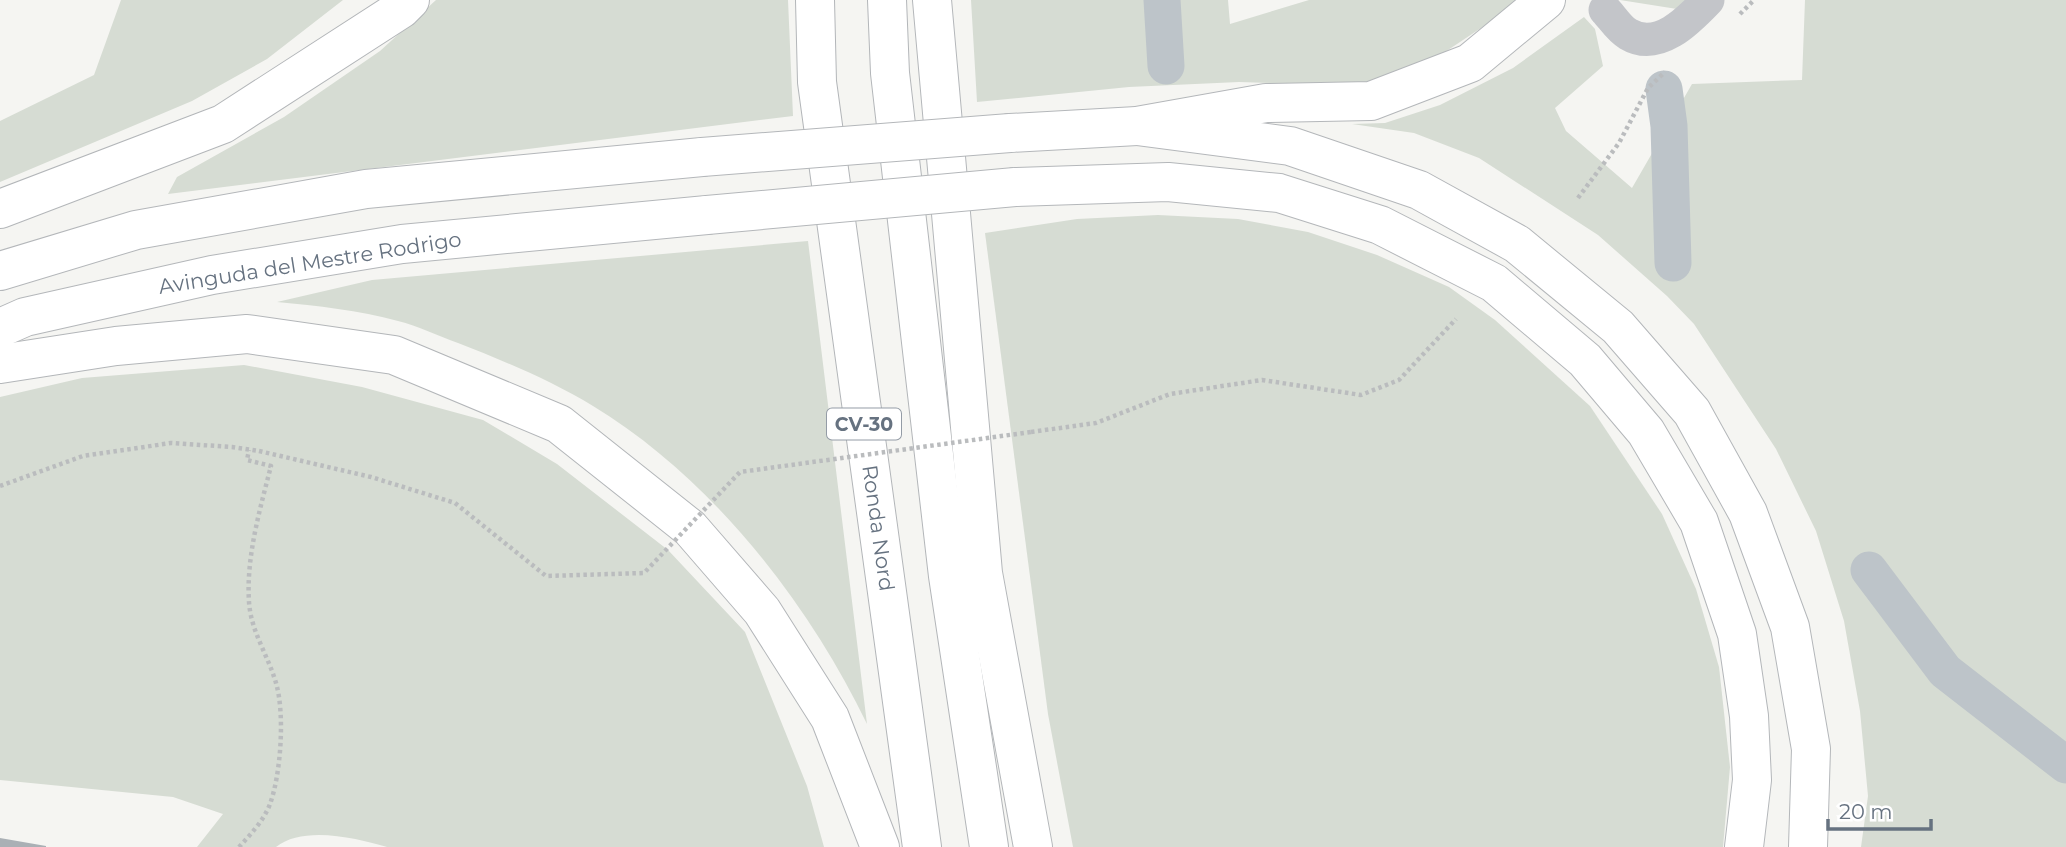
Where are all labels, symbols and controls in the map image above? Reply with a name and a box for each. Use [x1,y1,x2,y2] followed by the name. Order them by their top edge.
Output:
[157,226,463,299] street label: Avinguda del Mestre Rodrigo
[827,408,901,440] road number: CV-30
[857,463,900,593] street label: Ronda Nord
[1828,788,1931,832] scale bar
[1839,799,1893,824] text: 20 m

